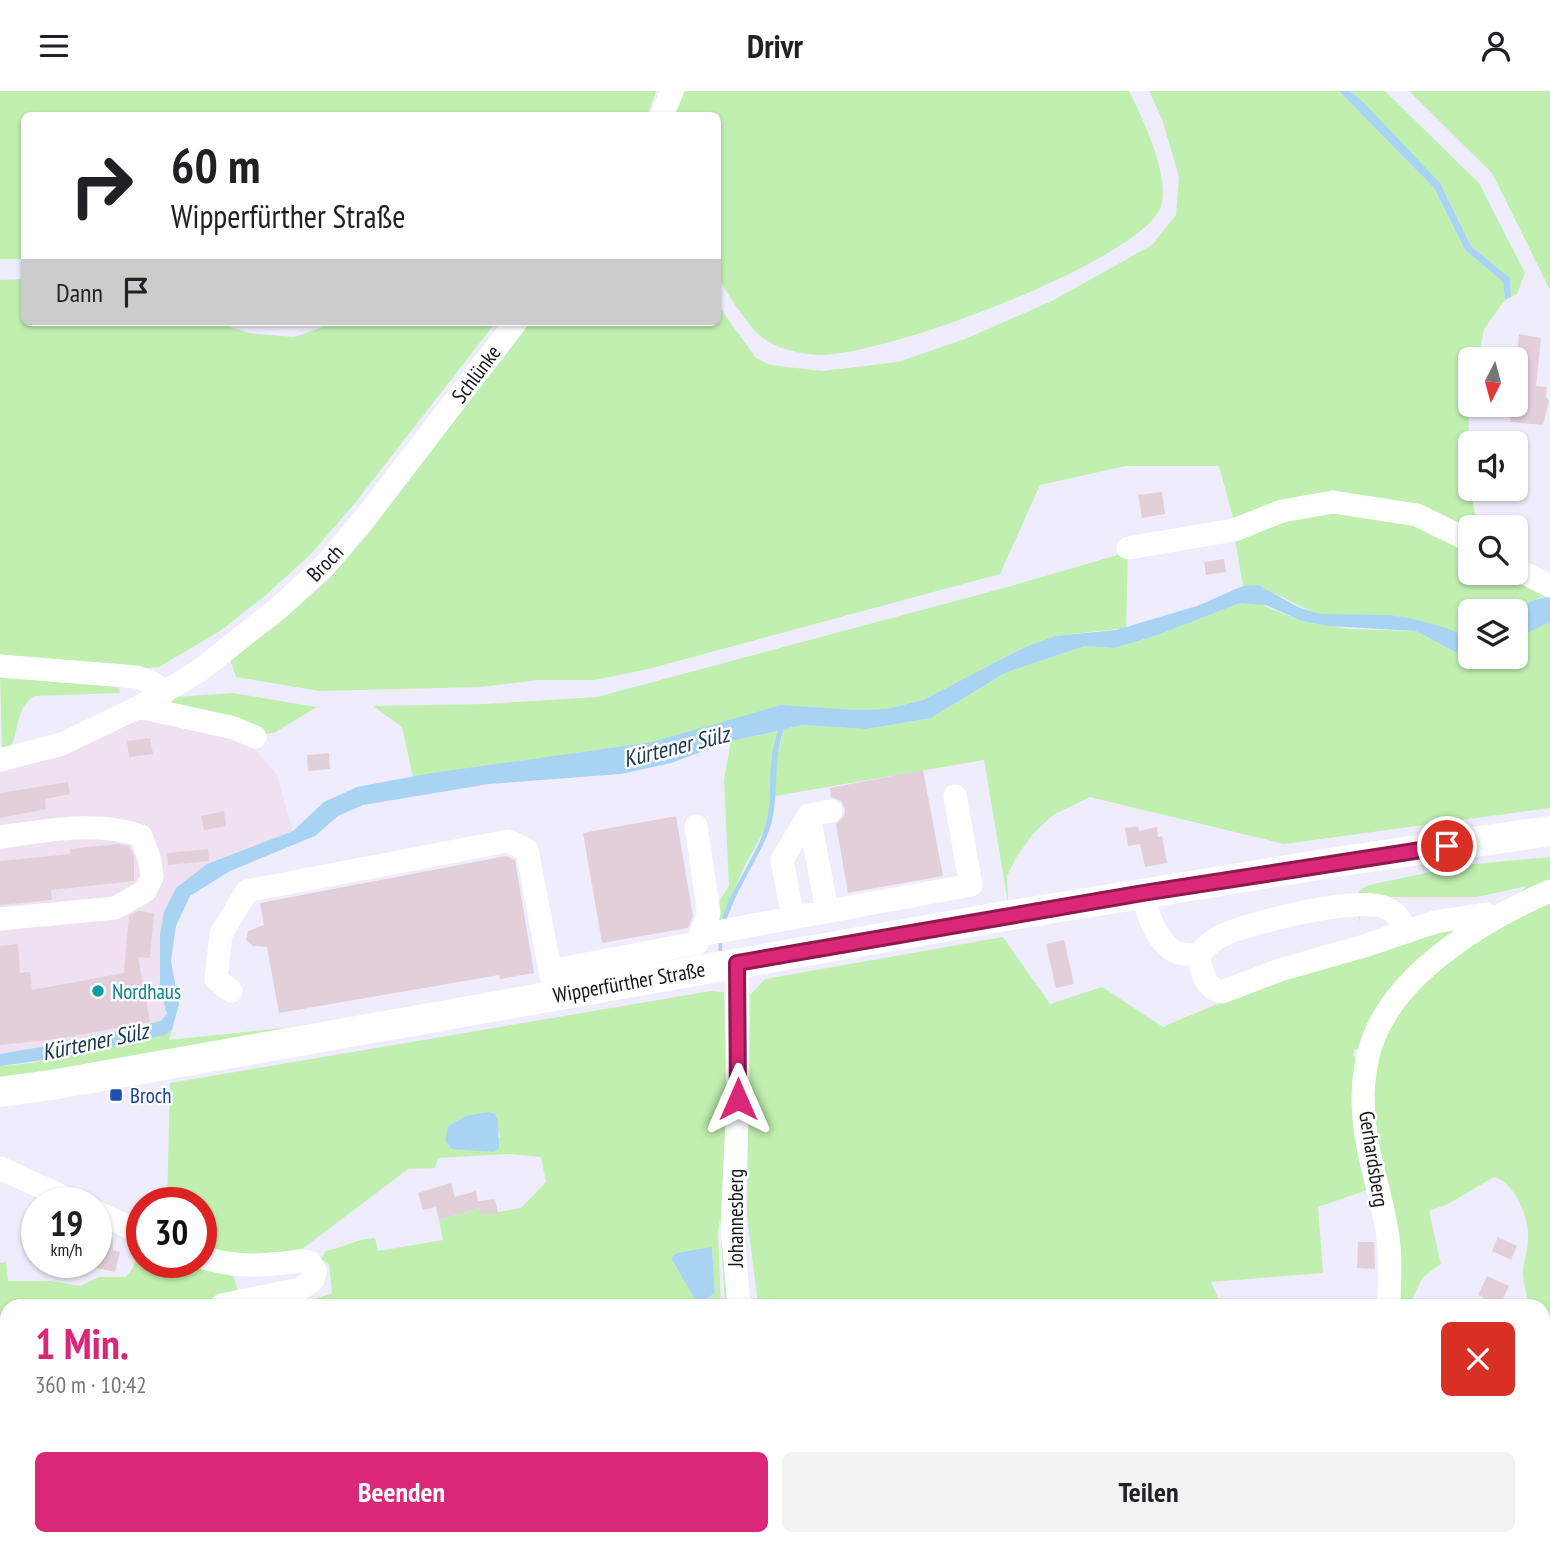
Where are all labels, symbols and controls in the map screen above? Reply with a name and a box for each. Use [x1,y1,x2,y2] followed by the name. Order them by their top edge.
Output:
[747,25,803,67] text: Drivr
[35,27,73,65] icon: menu
[1477,27,1515,65] icon: person
[171,133,260,197] text: 60 m
[56,140,147,231] icon: right
[171,195,405,237] text: Wipperfürther Straße
[117,273,155,311] icon: arrive
[56,276,103,309] text: Dann
[445,340,507,408] street label: Schlünke
[1458,347,1528,417] north arrow
[1458,347,1528,669] map controls
[1458,431,1528,501] button: sound
[1458,515,1528,585] button: search
[301,539,349,587] street label: Broch
[1458,599,1528,669] button: layers
[620,718,735,773] water label: Kürtener Sülz
[1417,816,1477,876] pin
[1428,827,1466,865] icon: arrive
[551,955,707,1009] street label: Wipperfürther Straße
[112,978,181,1005] place label: Nordhaus
[90,983,106,999] marker: Nordhaus
[39,1015,154,1066] water label: Kürtener Sülz
[701,1062,775,1136] position arrow
[130,1082,171,1109] place label: Broch
[108,1087,124,1103] marker: Broch
[1353,1109,1395,1209] street label: Gerhardsberg
[722,1169,749,1268] street label: Johannesberg
[126,1187,217,1278] speed limit sign: 30
[50,1200,83,1246] text: 19
[51,1238,82,1261] text: km/h
[35,1316,129,1371] text: 1 Min.
[1441,1322,1515,1396] button: close
[35,1370,147,1399] text: 360 m · 10:42
[35,1452,768,1532] button: Beenden
[782,1452,1515,1532] button: Teilen

